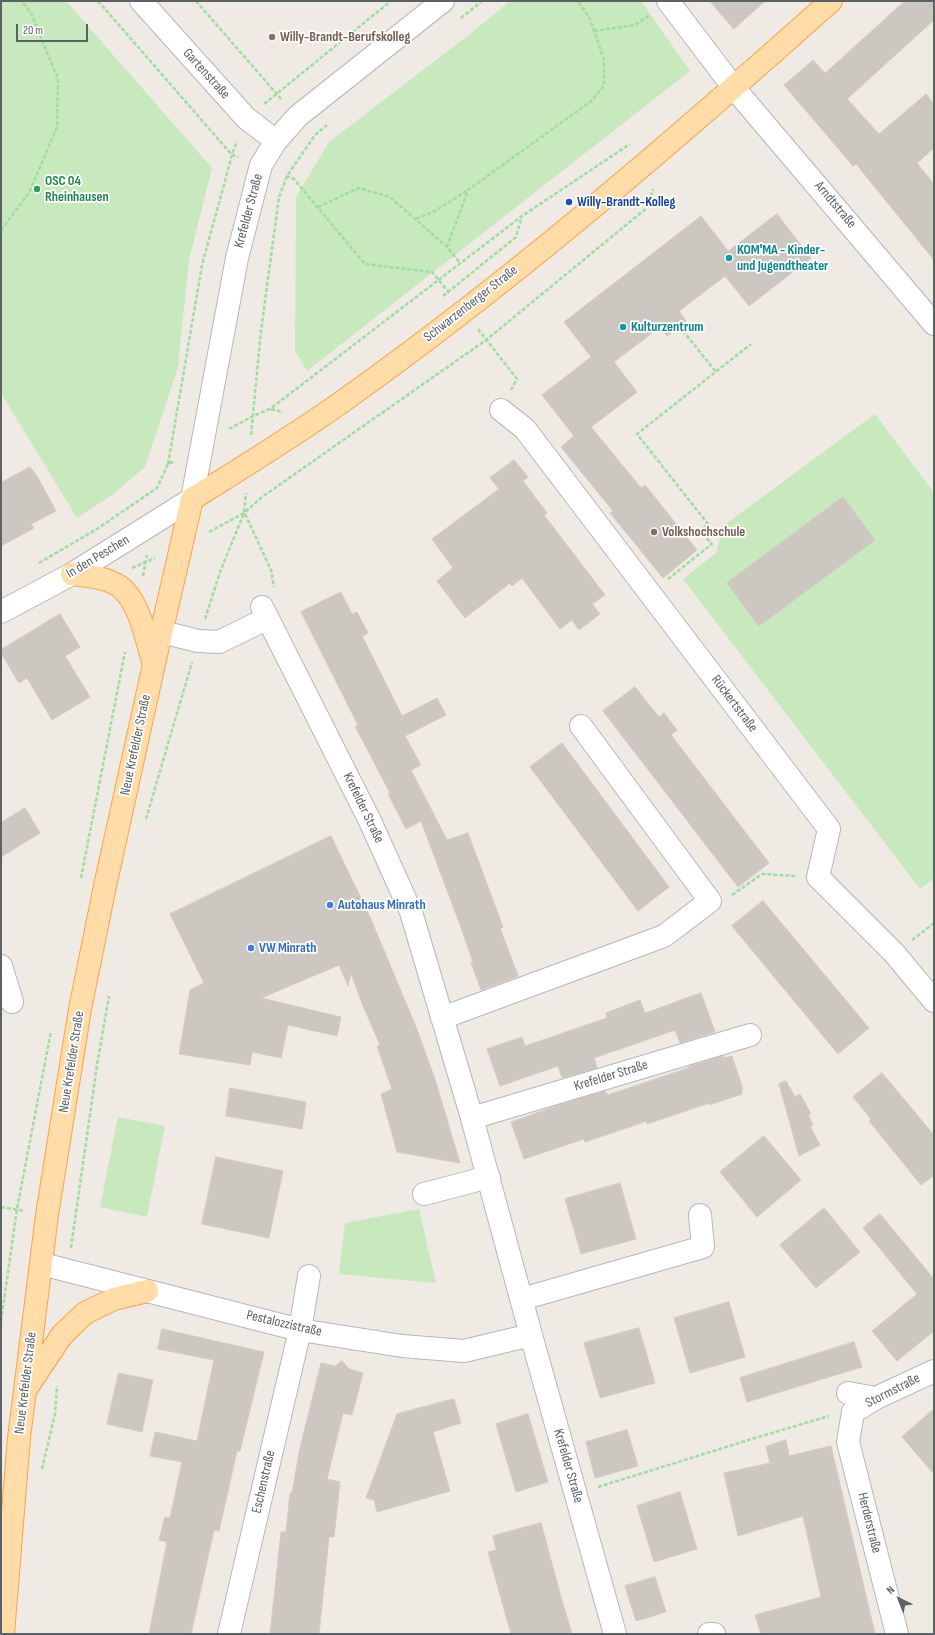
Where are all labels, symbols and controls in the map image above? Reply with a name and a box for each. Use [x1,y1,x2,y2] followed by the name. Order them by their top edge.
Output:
[18,16,90,42] scale bar
[23,23,43,38] text: 20 m
[280,29,410,45] place label: Willy-Brandt-Berufskolleg
[267,32,277,42] marker: Willy-Brandt-Berufskolleg
[179,45,233,103] street label: Gartenstraße
[231,172,267,250] street label: Krefelder Straße
[45,173,109,206] place label: OSC 04 Rheinhausen
[810,178,860,232] street label: Arndtstraße
[32,184,42,194] marker: OSC 04 Rheinhausen
[577,194,675,210] place label: Willy-Brandt-Kolleg
[564,197,574,207] marker: Willy-Brandt-Kolleg
[737,242,828,274] place label: KOM'MA - Kinder- und Jugendtheater
[724,253,734,263] marker: KOM'MA - Kinder- und Jugendtheater
[421,262,521,346] street label: Schwarzenberger Straße
[631,319,704,335] place label: Kulturzentrum
[618,322,628,332] marker: Kulturzentrum
[662,524,745,540] place label: Volkshochschule
[649,527,659,537] marker: Volkshochschule
[63,532,133,582] street label: In den Peschen
[707,672,761,736] street label: Rückertstraße
[117,693,155,797] street label: Neue Krefelder Straße
[339,770,387,846] street label: Krefelder Straße
[338,897,426,913] place label: Autohaus Minrath
[325,900,335,910] marker: Autohaus Minrath
[259,940,317,956] place label: VW Minrath
[246,943,256,953] marker: VW Minrath
[56,1010,88,1114] street label: Neue Krefelder Straße
[572,1057,650,1095] street label: Krefelder Straße
[245,1307,323,1341] street label: Pestalozzistraße
[11,1331,41,1435] street label: Neue Krefelder Straße
[863,1370,923,1412] street label: Stormstraße
[549,1427,587,1505] street label: Krefelder Straße
[249,1449,279,1515] street label: Eschenstraße
[853,1491,885,1555] street label: Herderstraße
[879,1579,919,1619] north arrow
[884,1583,897,1597] text: N

